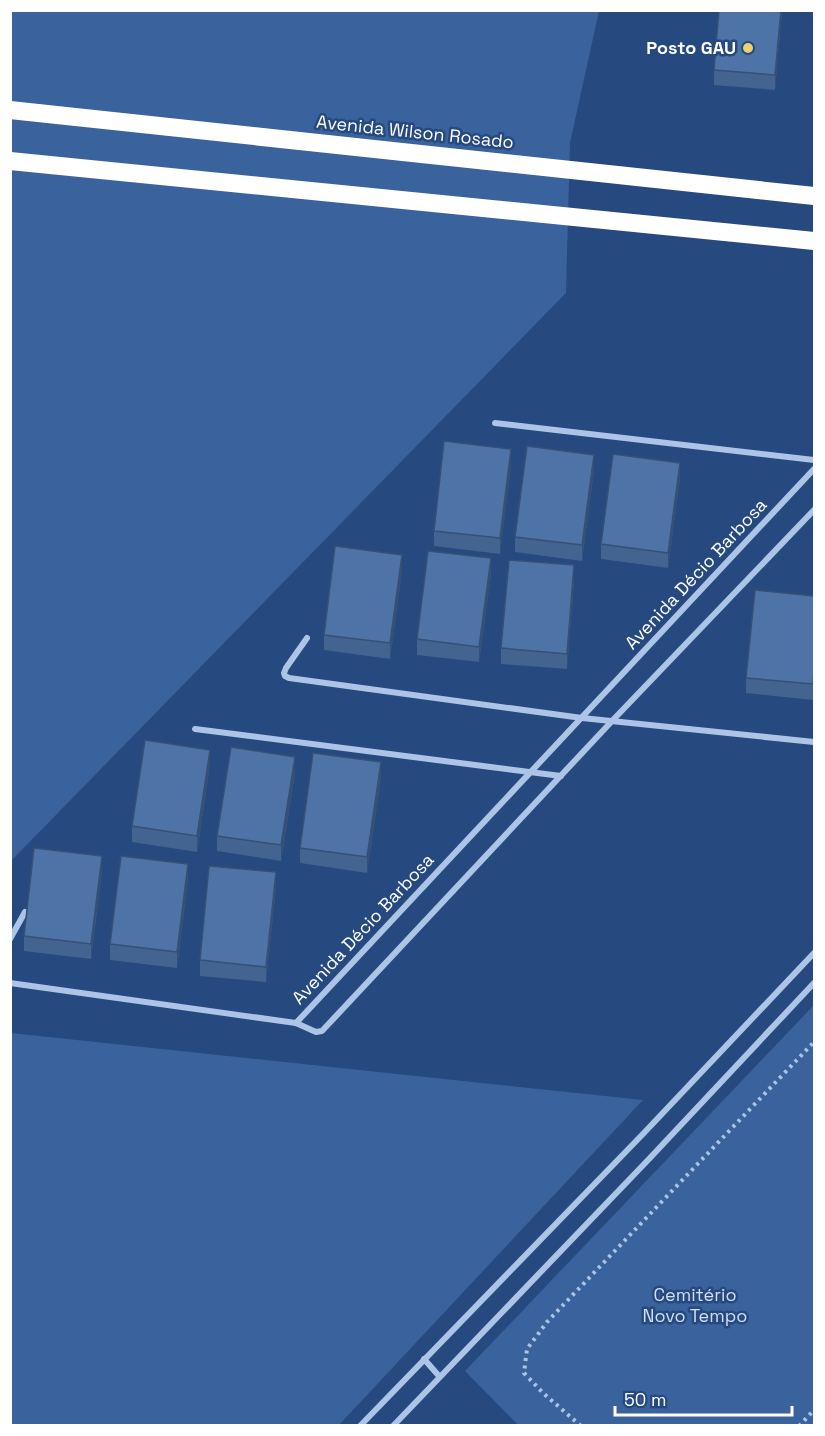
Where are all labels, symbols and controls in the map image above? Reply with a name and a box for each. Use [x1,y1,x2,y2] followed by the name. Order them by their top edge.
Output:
[646,36,736,59] place label: Posto GAU
[741,41,755,55] marker: Posto GAU
[315,110,515,153] street label: Avenida Wilson Rosado
[620,493,772,654] street label: Avenida Décio Barbosa
[287,848,439,1009] street label: Avenida Décio Barbosa
[643,1283,747,1327] park label: Cemitério Novo Tempo
[615,1379,792,1417] scale bar
[624,1388,666,1411] text: 50 m

